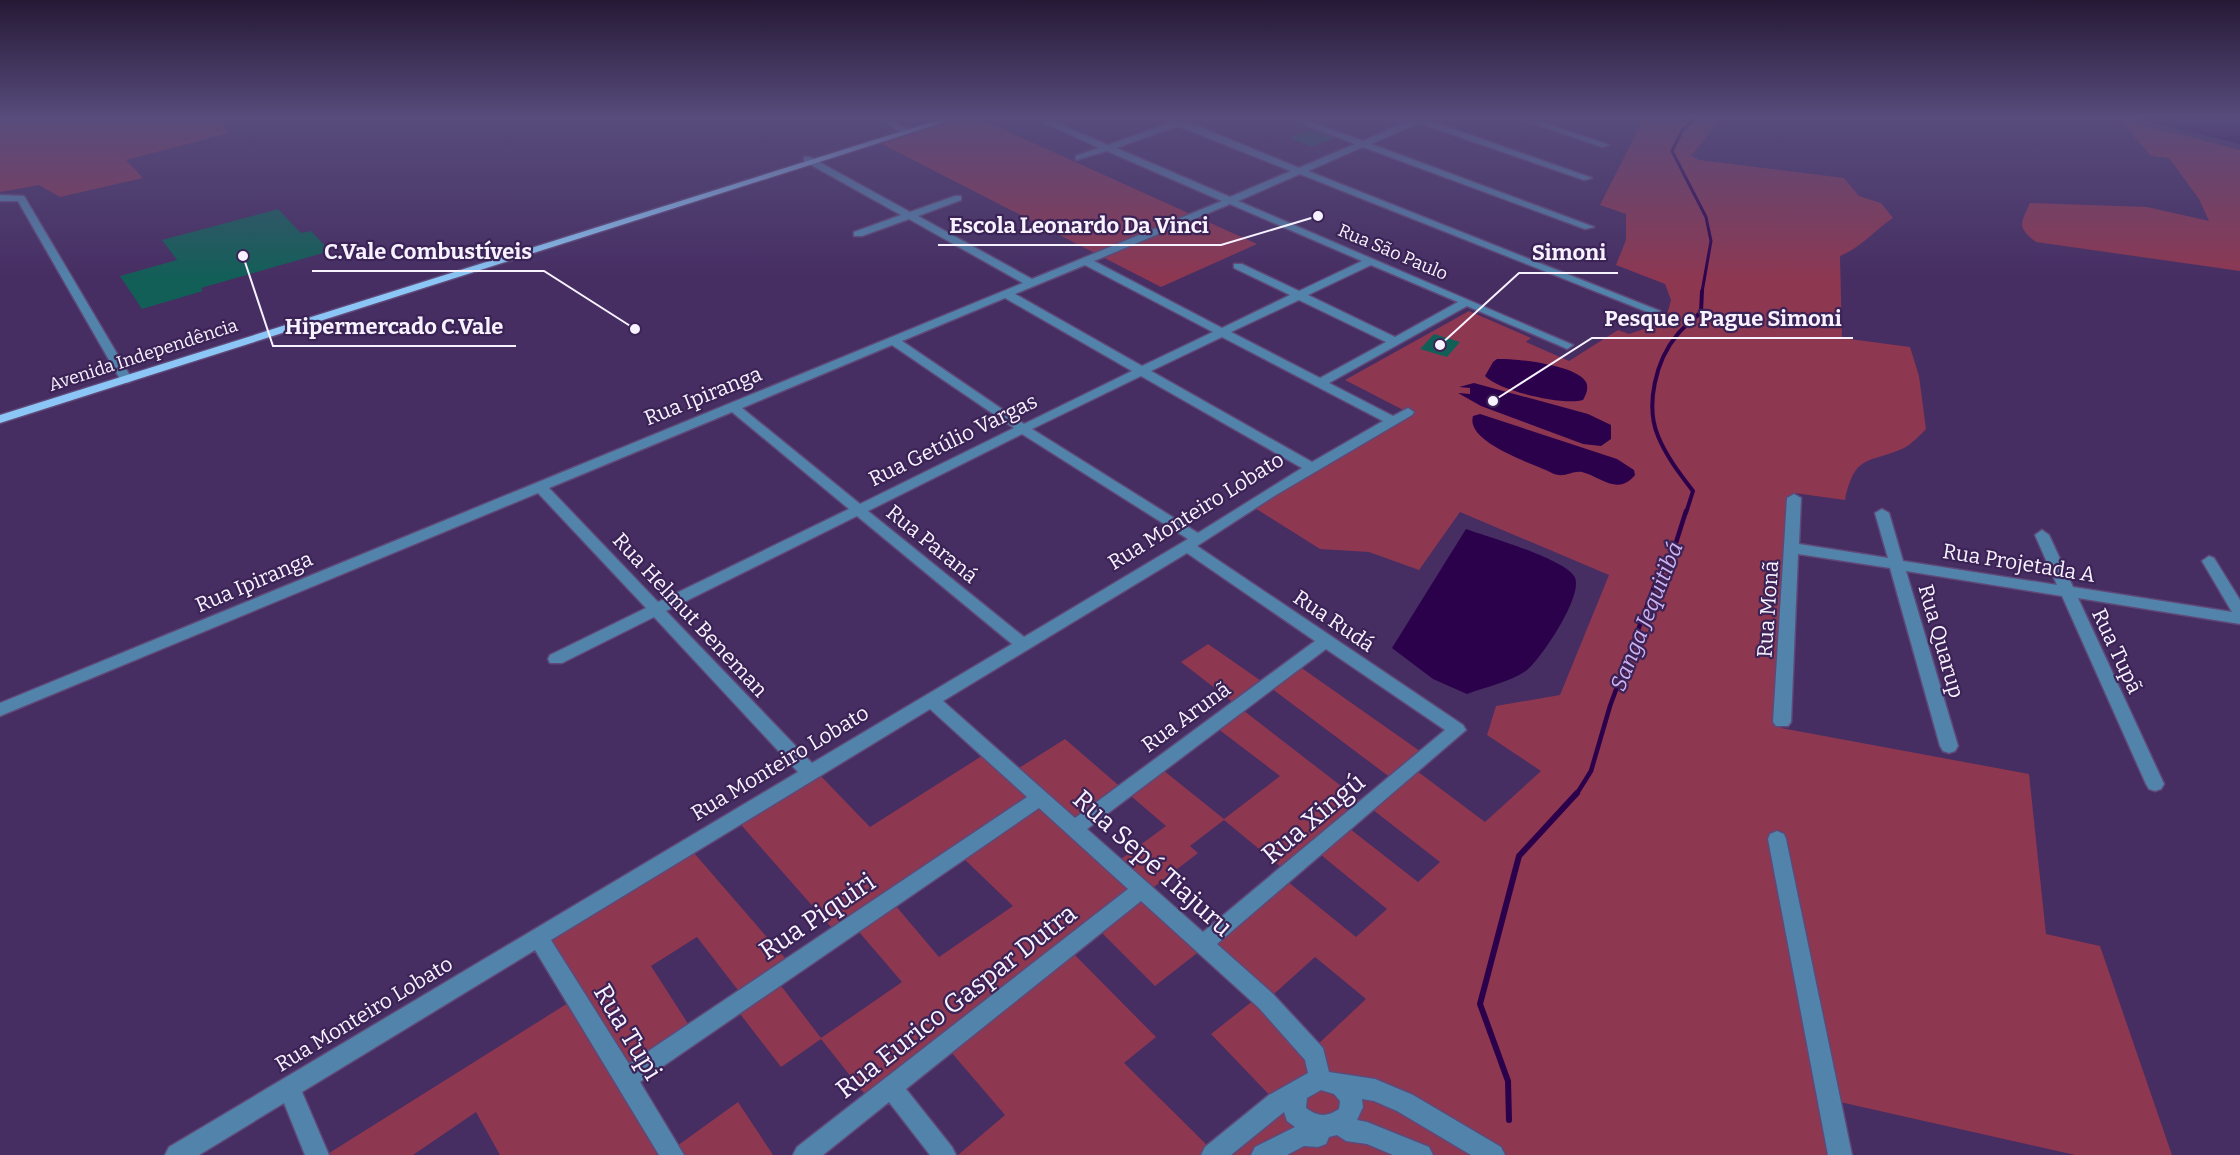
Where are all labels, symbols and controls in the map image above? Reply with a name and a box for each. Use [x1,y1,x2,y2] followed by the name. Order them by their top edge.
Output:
[938,205,1221,245] callout: Escola Leonardo Da Vinci
[949,212,1209,239] text: Escola Leonardo Da Vinci
[1335,219,1451,285] street label: Rua São Paulo
[312,231,544,271] callout: C.Vale Combustíveis
[1519,233,1618,273] callout: Simoni
[324,238,532,265] text: C.Vale Combustíveis
[1532,239,1606,266] text: Simoni
[1592,298,1853,338] callout: Pesque e Pague Simoni
[1604,305,1842,332] text: Pesque e Pague Simoni
[273,306,516,346] callout: Hipermercado C.Vale
[285,313,503,340] text: Hipermercado C.Vale
[46,314,241,396] street label: Avenida Independência
[640,360,766,431] street label: Rua Ipiranga
[864,388,1042,492] street label: Rua Getúlio Vargas
[1103,446,1289,576] street label: Rua Monteiro Lobato
[881,499,984,589] street label: Rua Paraná
[607,527,773,703] street label: Rua Helmut Beneman
[1604,538,1689,695] water label: Sanga Jequitibá
[1941,538,2097,588] street label: Rua Projetada A
[192,545,317,618] street label: Rua Ipiranga
[1752,559,1784,658] street label: Rua Monã
[1912,581,1970,701] street label: Rua Quarup
[1288,584,1380,658] street label: Rua Rudá
[2086,604,2148,698] street label: Rua Tupã
[1136,676,1236,758] street label: Rua Arunã
[687,700,873,826] street label: Rua Monteiro Lobato
[1256,766,1371,870] street label: Rua Xingú
[1067,784,1239,943] street label: Rua Sepé Tiajuru
[753,866,881,966] street label: Rua Piquiri
[830,898,1083,1105] street label: Rua Eurico Gaspar Dutra
[271,951,457,1077] street label: Rua Monteiro Lobato
[587,979,668,1086] street label: Rua Tupi

